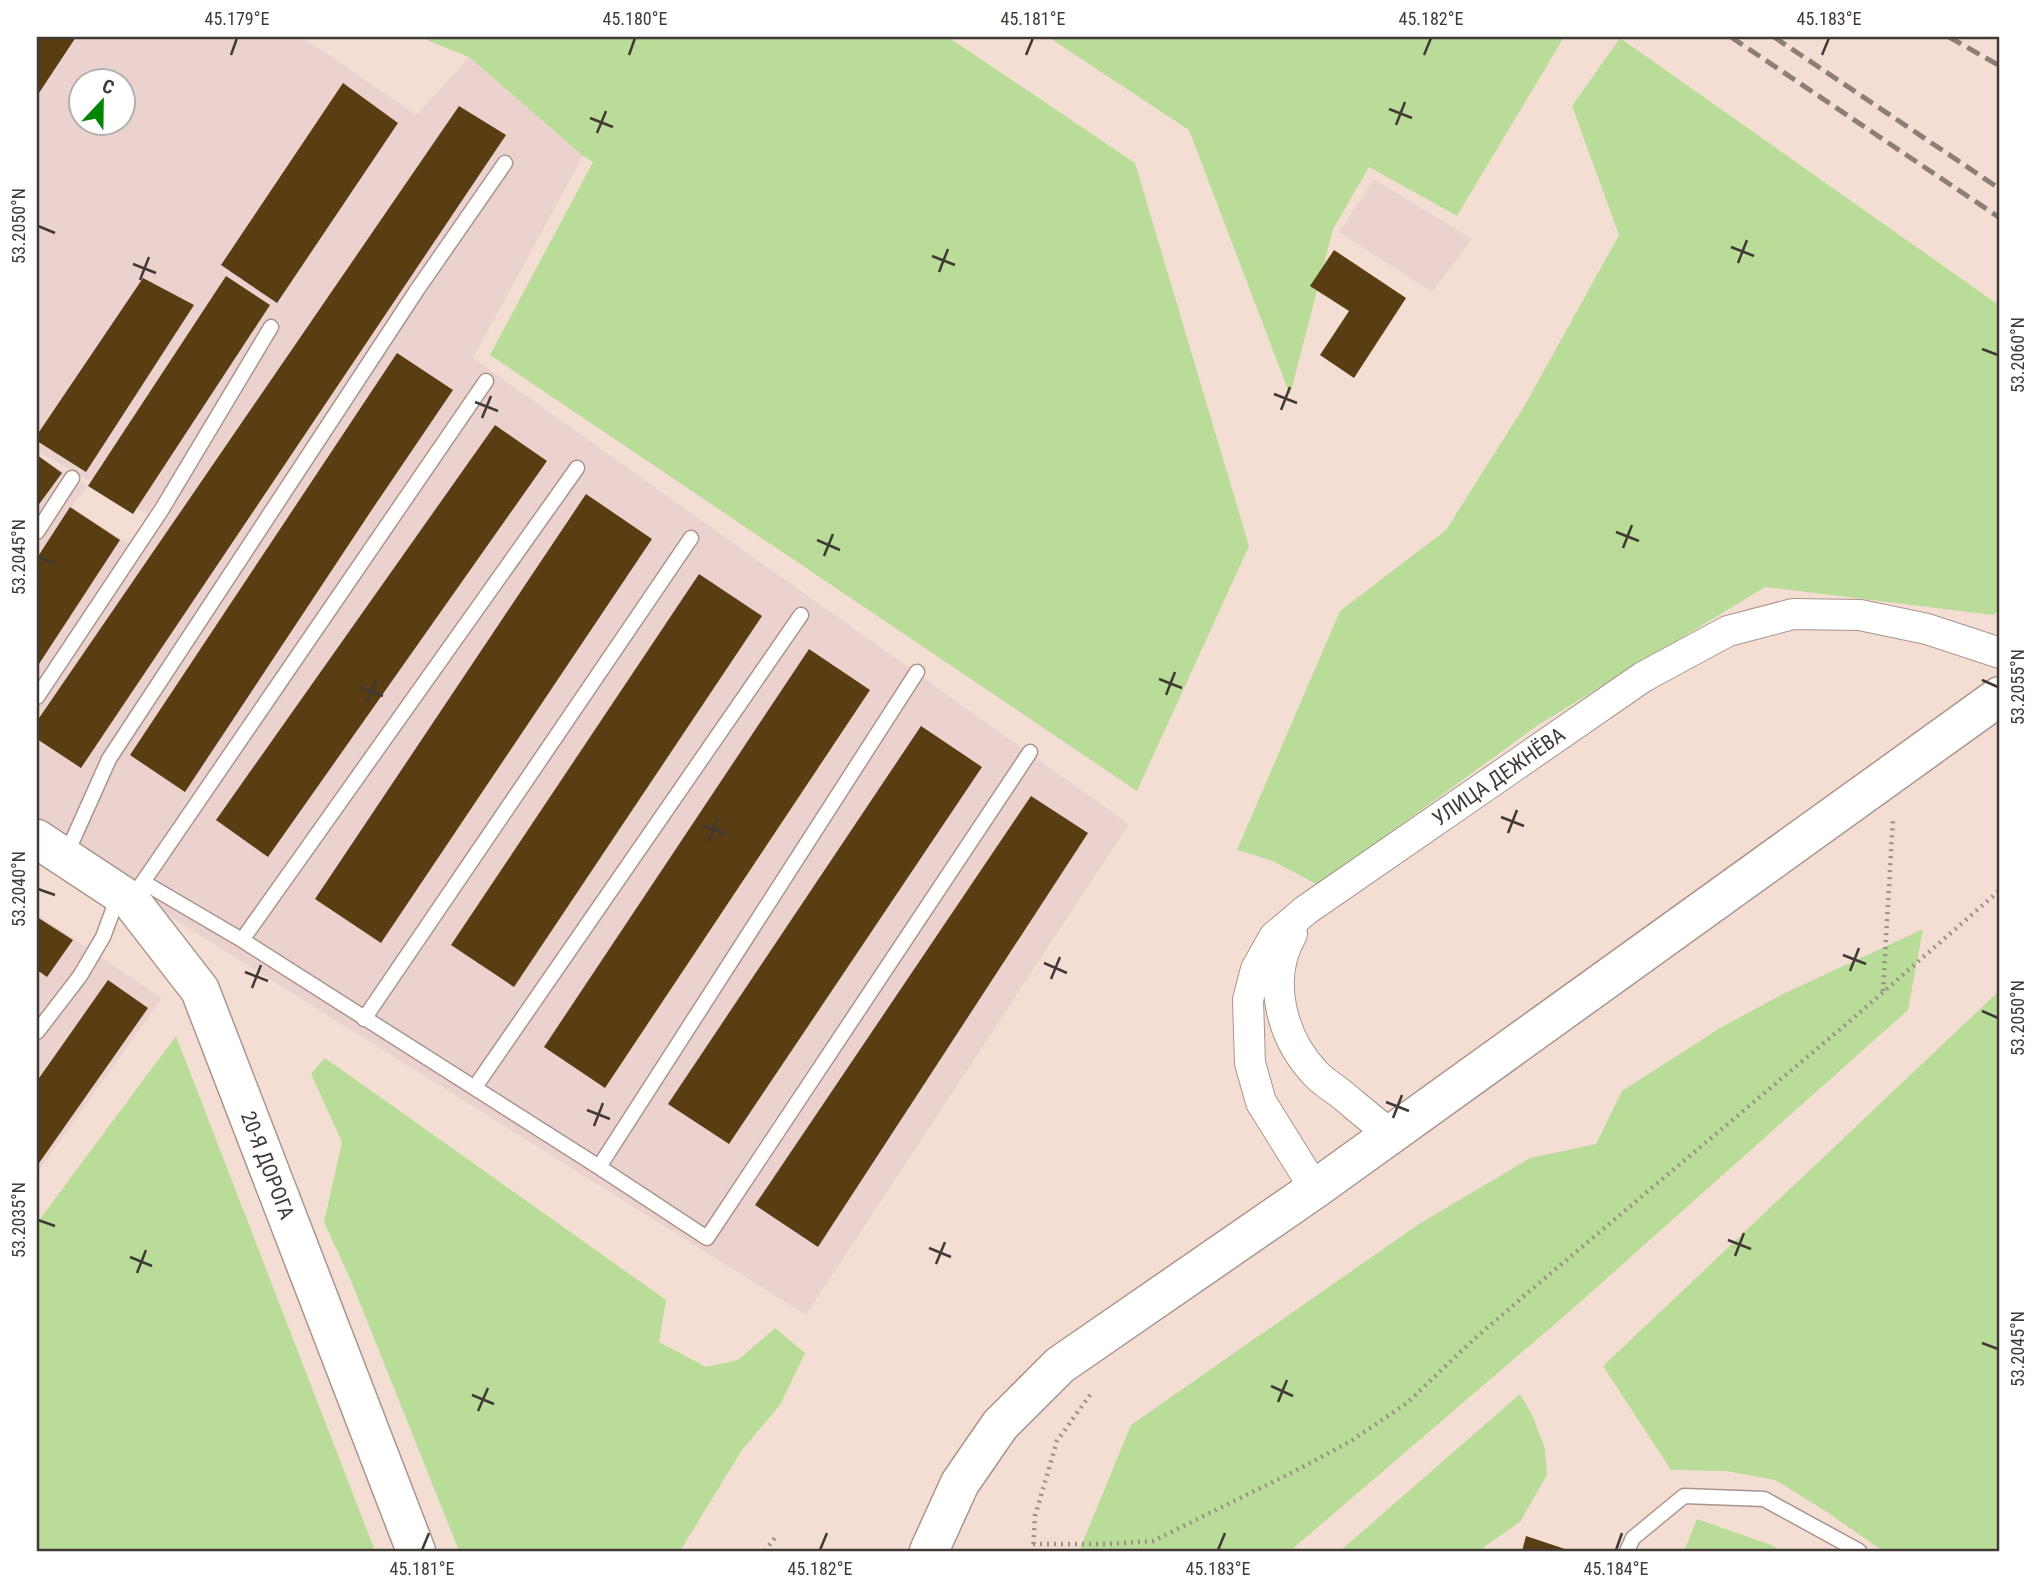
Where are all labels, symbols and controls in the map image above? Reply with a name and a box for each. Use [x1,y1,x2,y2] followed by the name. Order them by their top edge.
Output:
[205,8,269,29] text: 45.179°E
[603,8,667,29] text: 45.180°E
[1001,8,1065,29] text: 45.181°E
[1399,8,1463,29] text: 45.182°E
[1797,8,1861,29] text: 45.183°E
[66,66,136,136] north arrow
[99,74,118,99] text: С
[8,188,29,264] text: 53.2050°N
[2007,317,2028,393] text: 53.2060°N
[8,519,29,595] text: 53.2045°N
[2007,649,2028,725] text: 53.2055°N
[1428,723,1570,831] street label: УЛИЦА ДЕЖНЁВА
[8,851,29,927] text: 53.2040°N
[2007,980,2028,1056] text: 53.2050°N
[236,1108,299,1223] street label: 20-Я ДОРОГА
[8,1182,29,1258] text: 53.2035°N
[2007,1311,2028,1387] text: 53.2045°N
[390,1558,454,1579] text: 45.181°E
[788,1558,852,1579] text: 45.182°E
[1186,1558,1250,1579] text: 45.183°E
[1584,1558,1648,1579] text: 45.184°E

